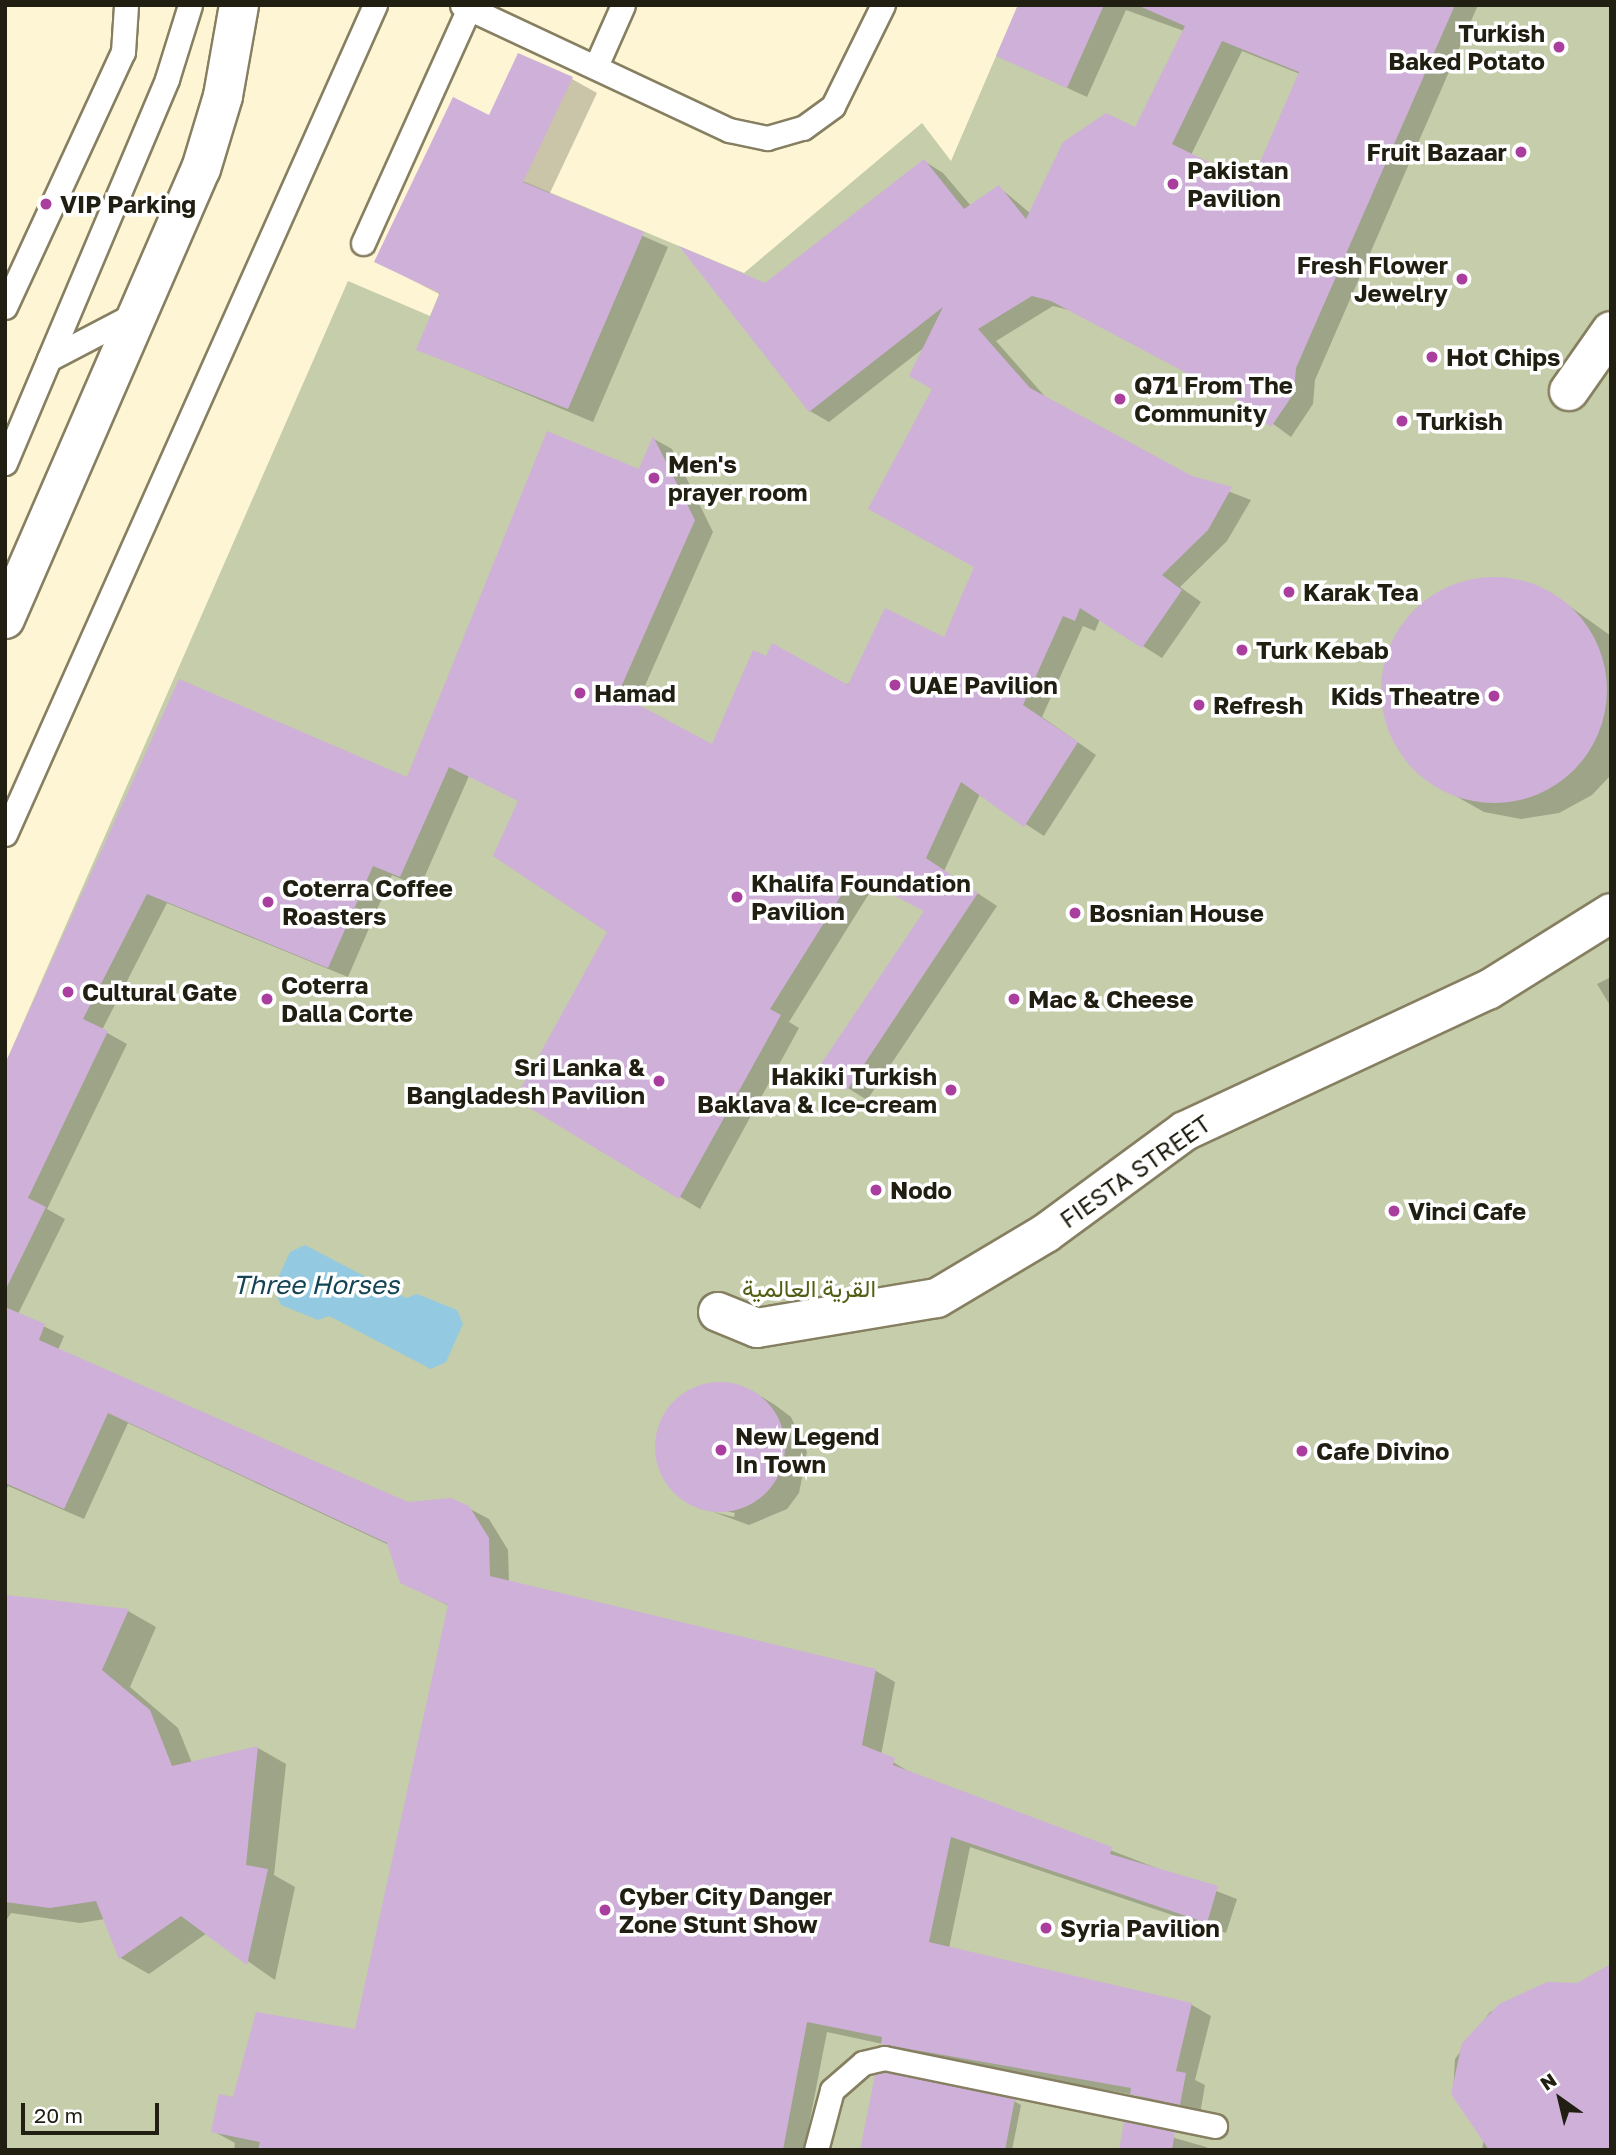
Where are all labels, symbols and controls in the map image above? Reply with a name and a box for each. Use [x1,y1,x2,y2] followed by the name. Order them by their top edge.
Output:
[1388,19,1545,75] place label: Turkish Baked Potato
[1551,39,1567,55] marker: Turkish Baked Potato
[1367,138,1507,166] place label: Fruit Bazaar
[1513,144,1529,160] marker: Fruit Bazaar
[1187,156,1288,212] place label: Pakistan Pavilion
[1165,176,1181,192] marker: Pakistan Pavilion
[60,190,196,218] place label: VIP Parking
[38,196,54,212] marker: VIP Parking
[1297,251,1448,307] place label: Fresh Flower Jewelry
[1454,271,1470,287] marker: Fresh Flower Jewelry
[1446,343,1560,371] place label: Hot Chips
[1424,349,1440,365] marker: Hot Chips
[1134,371,1293,427] place label: Q71 From The Community
[1112,391,1128,407] marker: Q71 From The Community
[1416,407,1503,435] place label: Turkish
[1394,413,1410,429] marker: Turkish
[668,450,808,506] place label: Men's prayer room
[646,470,662,486] marker: Men's prayer room
[1303,578,1419,606] place label: Karak Tea
[1281,584,1297,600] marker: Karak Tea
[1256,636,1389,664] place label: Turk Kebab
[1234,642,1250,658] marker: Turk Kebab
[909,671,1058,699] place label: UAE Pavilion
[887,677,903,693] marker: UAE Pavilion
[594,679,676,707] place label: Hamad
[1331,682,1480,710] place label: Kids Theatre
[572,685,588,701] marker: Hamad
[1486,688,1502,704] marker: Kids Theatre
[1213,691,1303,719] place label: Refresh
[1191,697,1207,713] marker: Refresh
[751,869,971,925] place label: Khalifa Foundation Pavilion
[282,874,453,930] place label: Coterra Coffee Roasters
[729,889,745,905] marker: Khalifa Foundation Pavilion
[260,894,276,910] marker: Coterra Coffee Roasters
[1089,899,1264,927] place label: Bosnian House
[1067,905,1083,921] marker: Bosnian House
[281,971,413,1027] place label: Coterra Dalla Corte
[82,978,237,1006] place label: Cultural Gate
[60,984,76,1000] marker: Cultural Gate
[1028,985,1194,1013] place label: Mac & Cheese
[259,991,275,1007] marker: Coterra Dalla Corte
[1006,991,1022,1007] marker: Mac & Cheese
[406,1053,645,1109] place label: Sri Lanka & Bangladesh Pavilion
[697,1062,937,1118] place label: Hakiki Turkish Baklava & Ice-cream
[651,1073,667,1089] marker: Sri Lanka & Bangladesh Pavilion
[943,1082,959,1098] marker: Hakiki Turkish Baklava & Ice-cream
[1054,1108,1216,1234] street label: FIESTA STREET
[890,1176,952,1204] place label: Nodo
[868,1182,884,1198] marker: Nodo
[1408,1197,1526,1225] place label: Vinci Cafe
[1386,1203,1402,1219] marker: Vinci Cafe
[233,1269,399,1301] water label: Three Horses
[742,1274,876,1302] park label: القرية العالمية
[735,1422,879,1478] place label: New Legend In Town
[1316,1437,1449,1465] place label: Cafe Divino
[713,1442,729,1458] marker: New Legend In Town
[1294,1443,1310,1459] marker: Cafe Divino
[619,1882,832,1938] place label: Cyber City Danger Zone Stunt Show
[597,1902,613,1918] marker: Cyber City Danger Zone Stunt Show
[1060,1914,1220,1942] place label: Syria Pavilion
[1038,1920,1054,1936] marker: Syria Pavilion
[1525,2064,1595,2134] north arrow
[1536,2068,1560,2095] text: N
[24,2088,163,2132] scale bar
[34,2102,83,2128] text: 20 m

